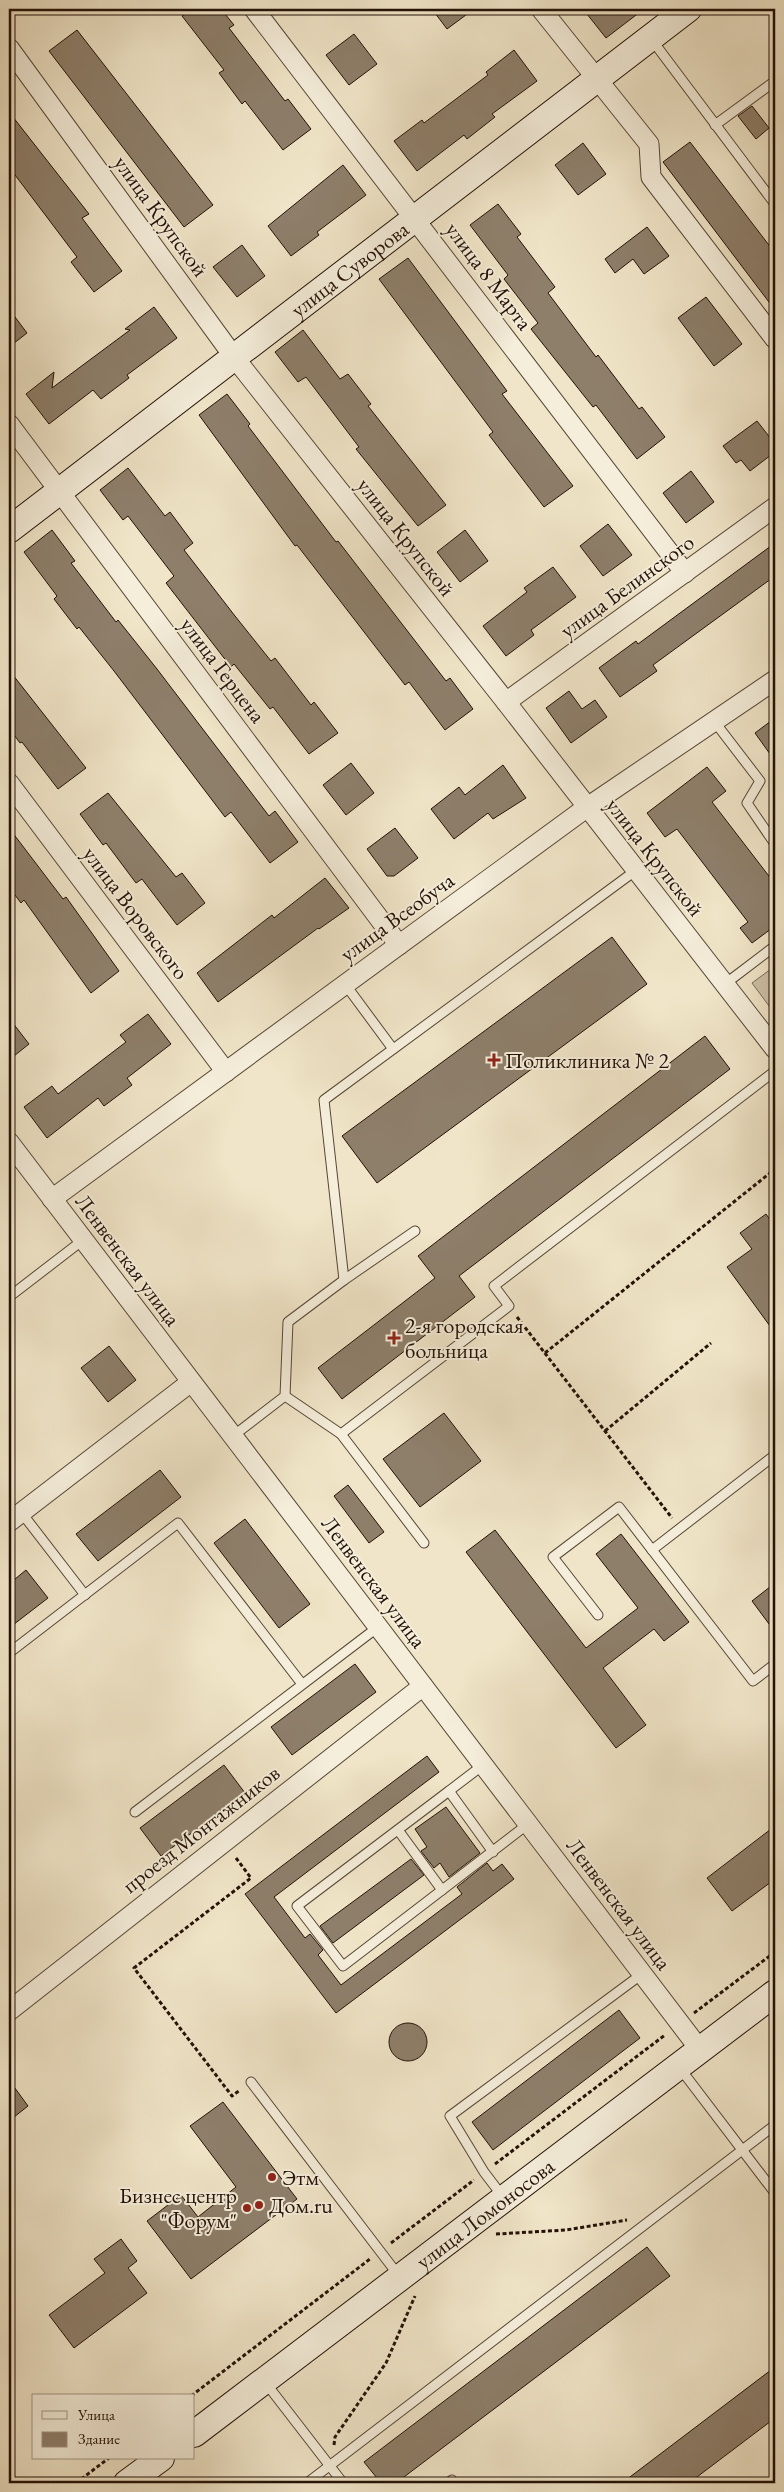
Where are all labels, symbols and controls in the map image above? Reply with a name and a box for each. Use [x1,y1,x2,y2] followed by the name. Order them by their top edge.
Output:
[107,150,215,283] street label: улица Крупской
[284,214,415,323] street label: улица Суворова
[439,216,539,336] street label: улица 8 Марта
[351,472,462,603] street label: улица Крупской
[554,527,700,645] street label: улица Белинского
[174,611,272,729] street label: улица Герцена
[600,792,711,923] street label: улица Крупской
[76,841,196,985] street label: улица Воровского
[334,866,460,968] street label: улица Всеобуча
[505,1046,669,1075] place label: Поликлиника № 2
[487,1053,501,1067] marker: Поликлиника № 2
[69,1188,187,1332] street label: Ленвенская улица
[405,1311,524,1365] place label: 2-я городская больница
[387,1331,401,1345] marker: 2-я городская больница
[315,1510,433,1654] street label: Ленвенская улица
[116,1758,286,1900] street label: проезд Монтажников
[560,1832,678,1976] street label: Ленвенская улица
[410,2151,560,2275] street label: улица Ломоносова
[282,2163,319,2192] place label: Этм
[266,2171,278,2183] marker: Этм
[119,2181,237,2235] place label: Бизнес центр "Форум"
[269,2191,333,2220] place label: Дом.ru
[253,2199,265,2211] marker: Дом.ru
[241,2202,253,2214] marker: Бизнес центр "Форум"
[32,2394,195,2460] legend
[77,2405,115,2424] text: Улица
[78,2429,120,2448] text: Здание

